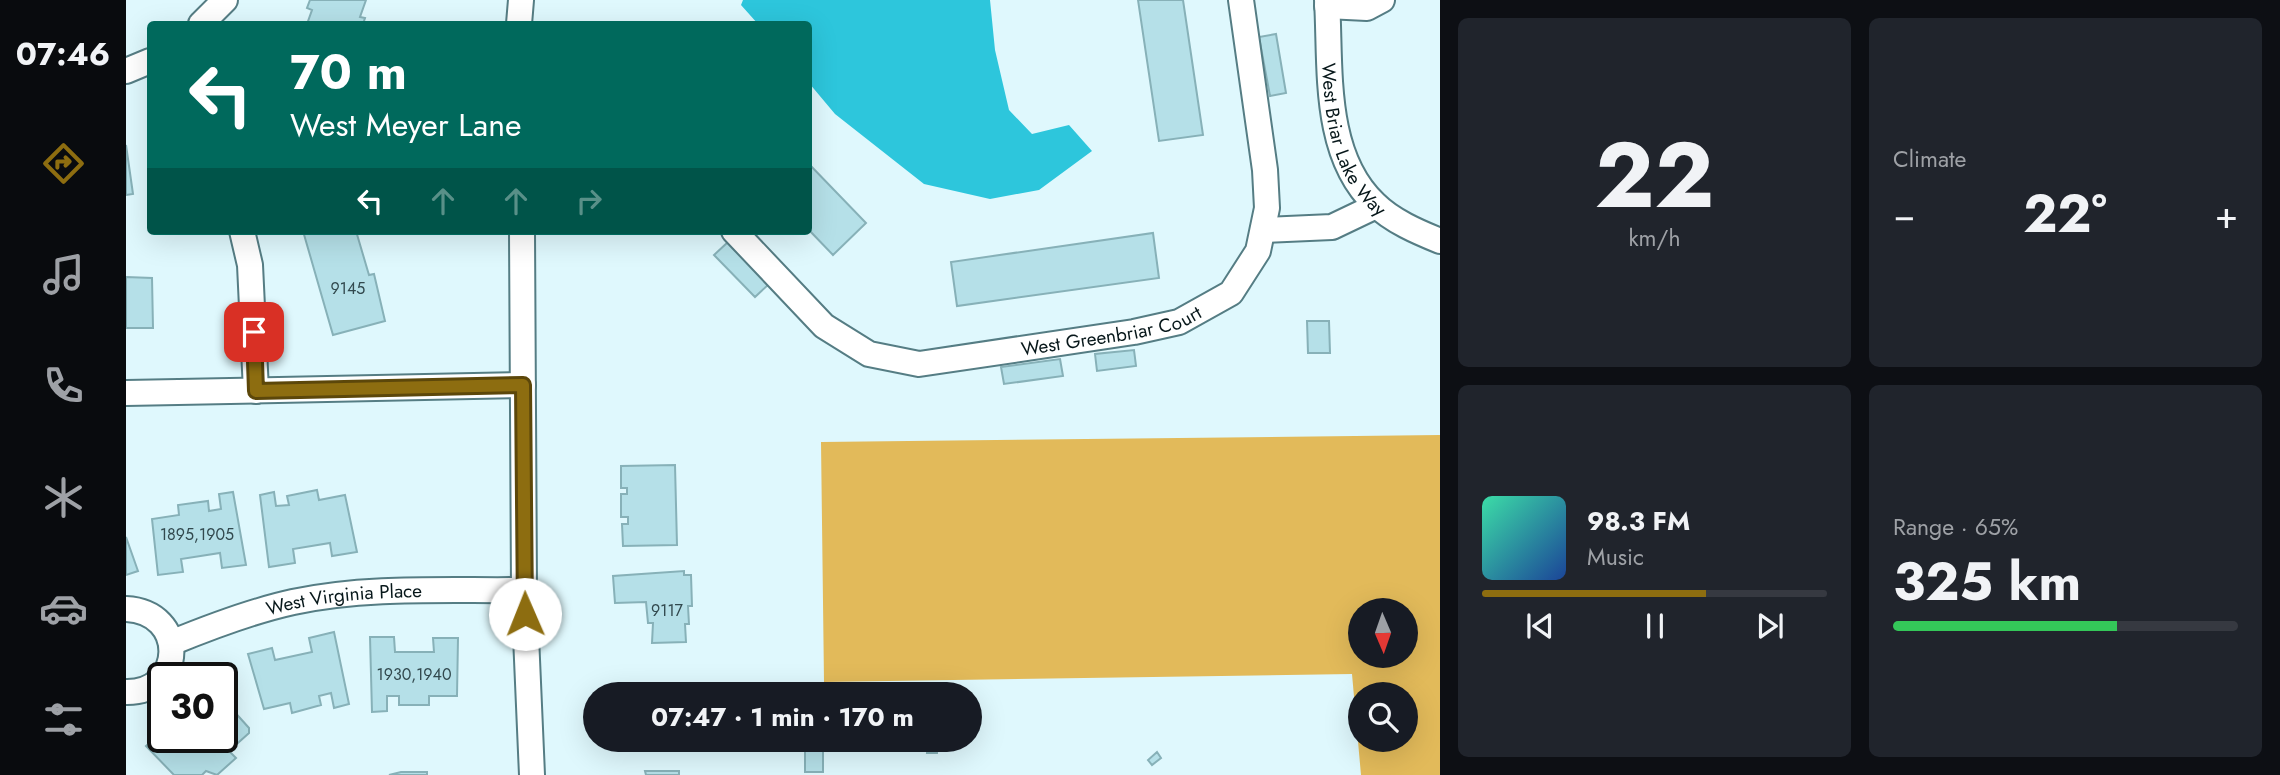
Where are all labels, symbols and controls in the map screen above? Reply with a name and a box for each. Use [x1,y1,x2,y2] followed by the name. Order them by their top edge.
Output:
[16,31,110,77] text: 07:46
[290,37,407,107] text: 70 m
[175,49,266,140] icon: left
[1315,62,1393,223] street label: West Briar Lake Way
[290,102,521,148] text: West Meyer Lane
[1595,110,1714,241] text: 22
[39,139,88,188] icon: directions
[1893,142,1966,176] text: Climate
[2023,176,2107,252] text: 22°
[351,182,389,220] icon: left
[424,182,462,220] icon: ahead
[497,182,535,220] icon: ahead
[570,182,608,220] icon: right
[1893,187,1915,242] text: −
[2215,187,2238,242] text: +
[1629,221,1680,255] text: km/h
[39,250,88,299] icon: music
[331,277,365,300] house number: 9145
[1019,299,1207,363] street label: West Greenbriar Court
[224,302,284,362] pin
[235,313,273,351] icon: arrive
[39,361,88,410] icon: phone
[39,473,88,522] icon: climate
[1587,502,1690,540] text: 98.3 FM
[1893,510,2018,544] text: Range · 65%
[160,523,234,546] house number: 1895,1905
[1587,540,1644,574] text: Music
[1893,544,2081,620] text: 325 km
[263,577,422,622] street label: West Virginia Place
[488,577,562,651] position arrow
[39,584,88,633] icon: car
[1348,598,1418,668] north arrow
[1348,598,1418,752] map controls
[651,599,684,622] house number: 9117
[1521,607,1559,645] icon: previous
[1636,607,1674,645] icon: pause
[1751,607,1789,645] icon: next
[147,662,238,753] speed limit sign: 30
[376,663,452,686] house number: 1930,1940
[1348,682,1418,752] button: search
[39,695,88,744] icon: filters
[651,698,914,736] text: 07:47 · 1 min · 170 m

